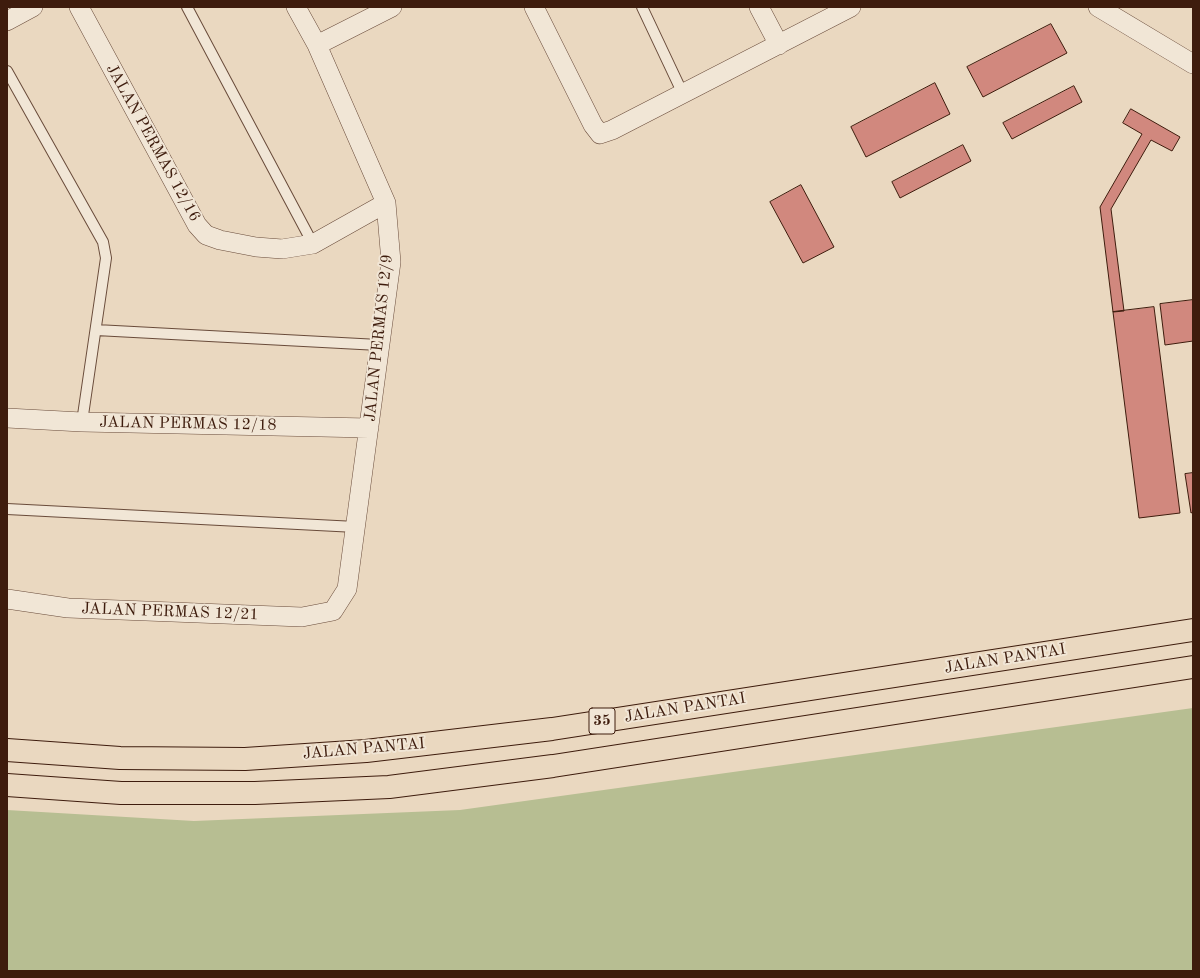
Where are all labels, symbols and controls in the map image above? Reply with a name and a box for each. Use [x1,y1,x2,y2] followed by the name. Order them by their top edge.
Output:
[102,61,204,225] street label: JALAN PERMAS 12/16
[361,253,397,423] street label: JALAN PERMAS 12/9
[99,413,277,435] street label: JALAN PERMAS 12/18
[81,599,259,625] street label: JALAN PERMAS 12/21
[943,640,1067,678] street label: JALAN PANTAI
[623,689,747,727] street label: JALAN PANTAI
[589,708,615,734] road number: 35
[302,734,426,764] street label: JALAN PANTAI

